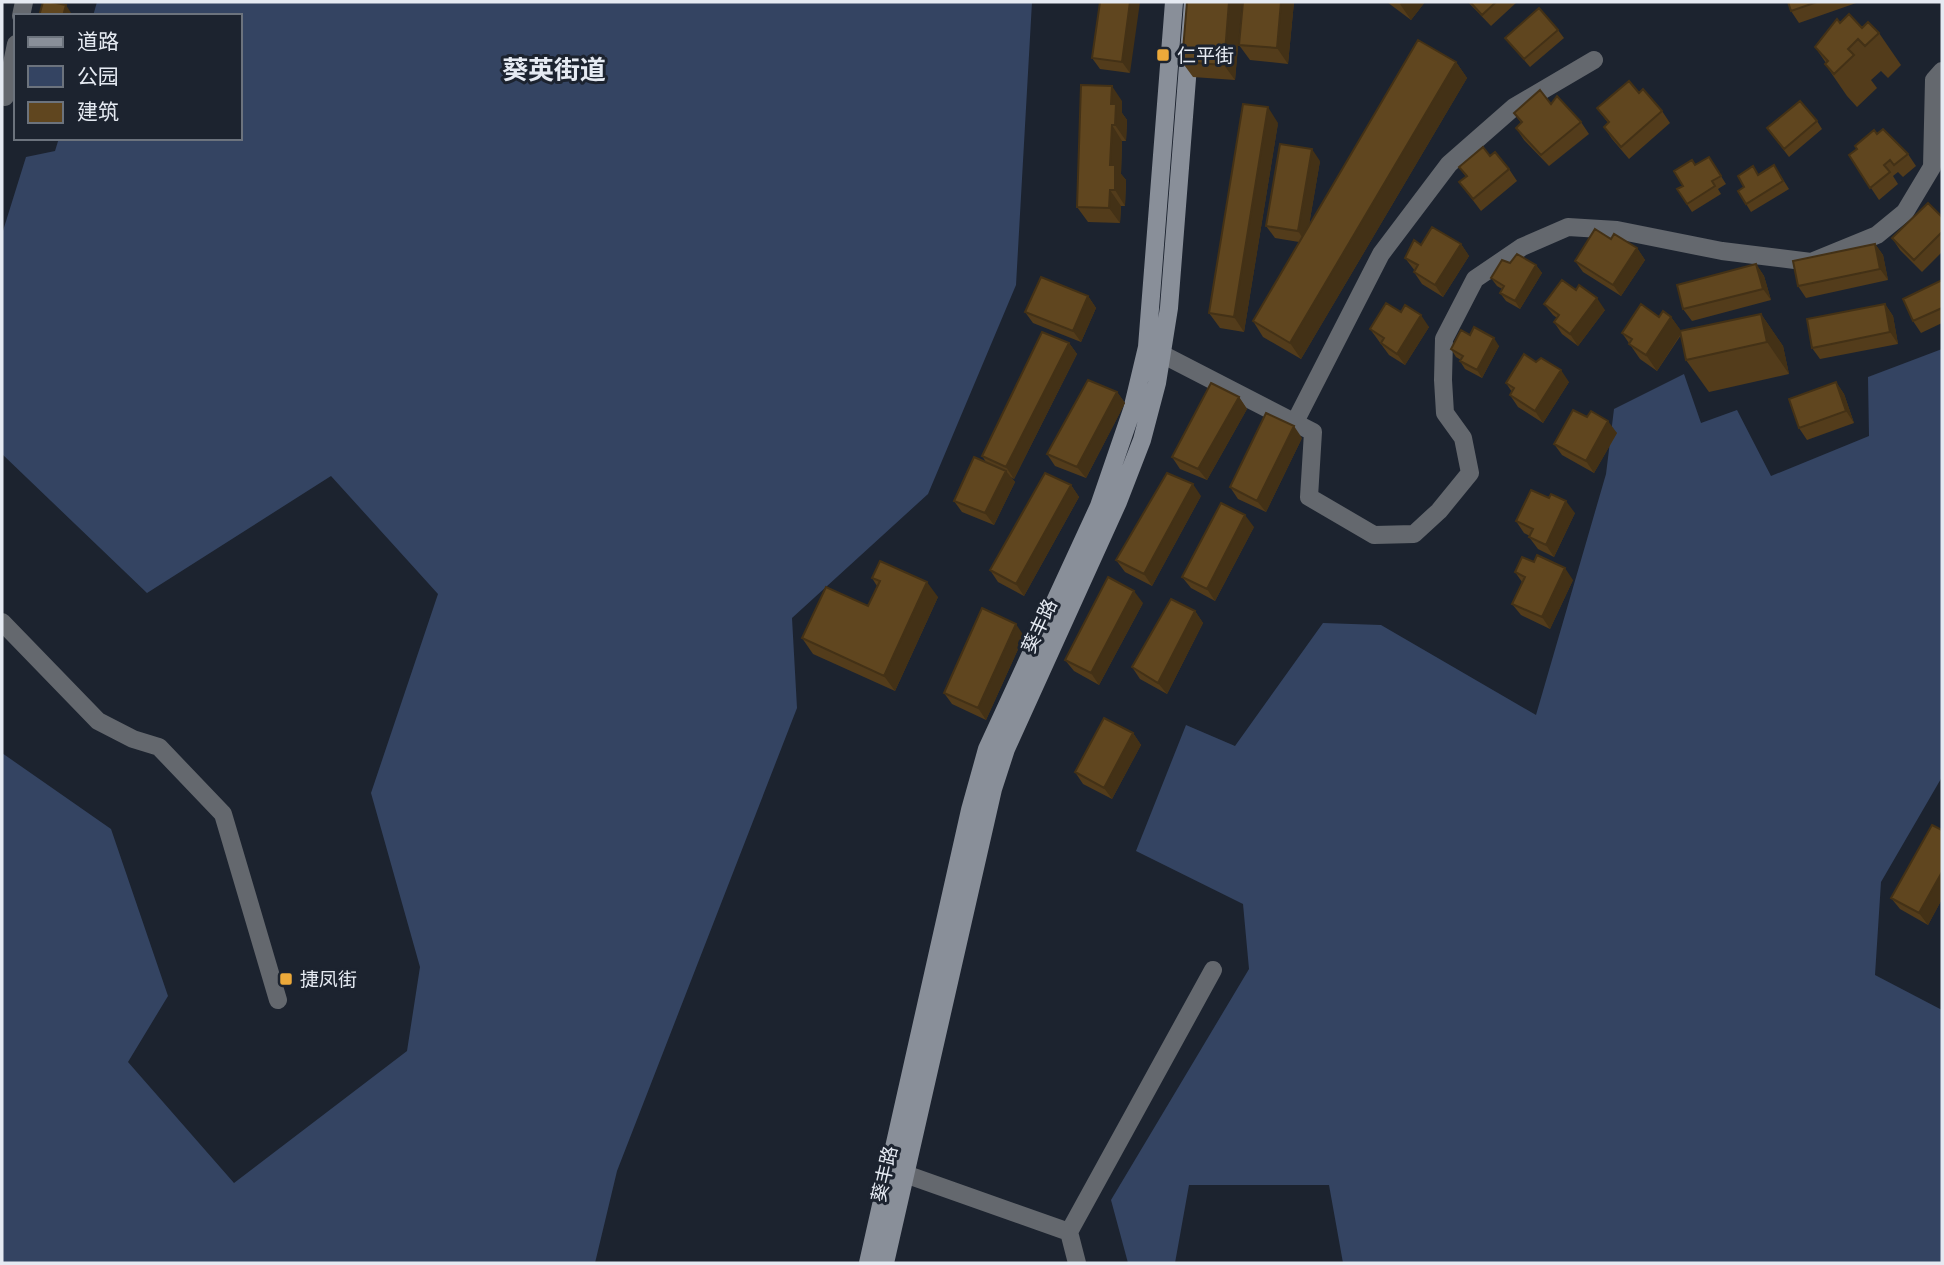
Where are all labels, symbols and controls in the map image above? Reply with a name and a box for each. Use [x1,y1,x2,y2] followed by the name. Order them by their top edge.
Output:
[14,14,242,140] legend
[77,29,119,53] text: 道路
[1177,44,1234,66] place label: 仁平街
[1155,47,1171,63] marker: 仁平街
[502,55,606,85] district label: 葵英街道
[77,64,119,88] text: 公园
[77,99,119,123] text: 建筑
[1017,596,1061,656] street label: 葵丰路
[300,968,357,990] place label: 捷凤街
[278,971,294,987] marker: 捷凤街
[867,1144,901,1204] street label: 葵丰路

